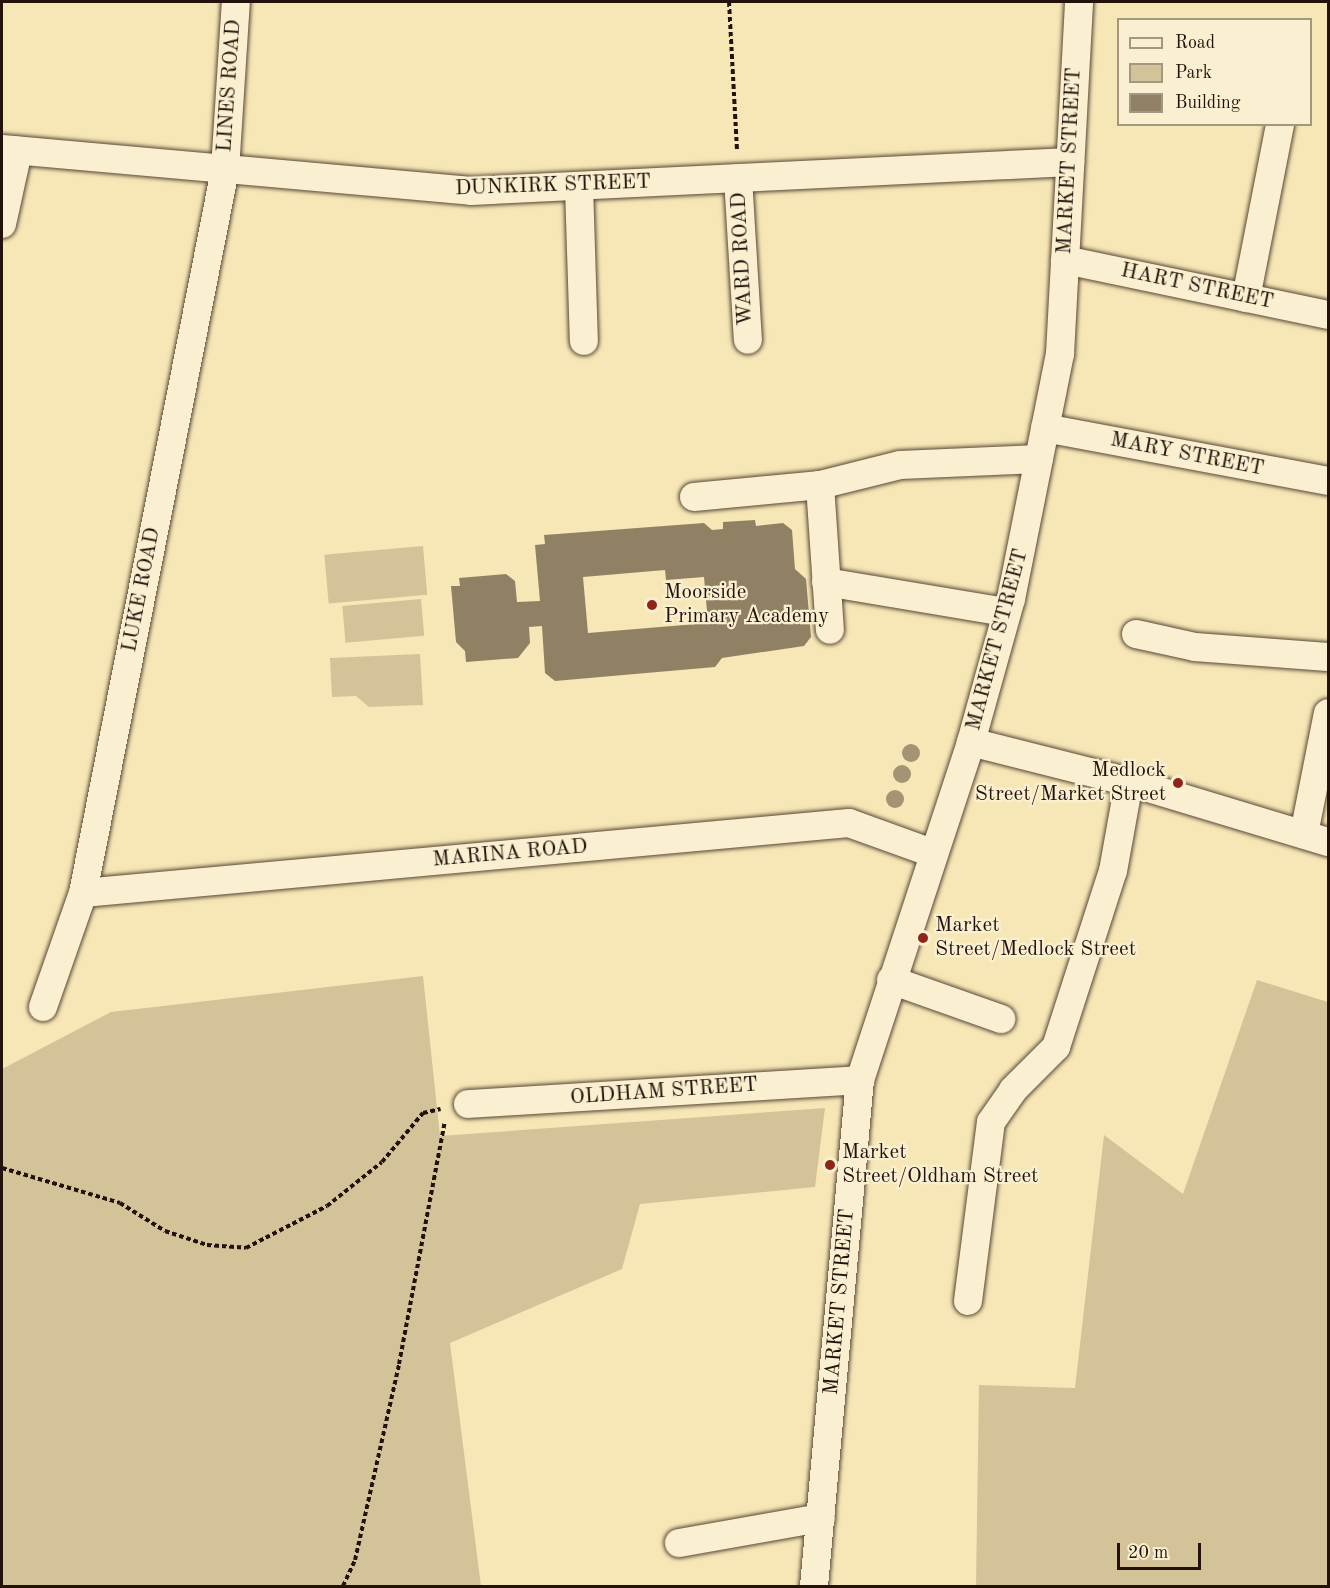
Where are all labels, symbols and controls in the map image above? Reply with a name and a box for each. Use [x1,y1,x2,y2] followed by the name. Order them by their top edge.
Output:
[1117,18,1312,126] legend
[213,19,247,153] street label: LINES ROAD
[1175,34,1215,52] text: Road
[1175,64,1212,82] text: Park
[1053,67,1087,255] street label: MARKET STREET
[1175,94,1240,112] text: Building
[455,170,651,202] street label: DUNKIRK STREET
[727,192,759,326] street label: WARD ROAD
[1118,259,1276,315] street label: HART STREET
[1108,428,1266,482] street label: MARY STREET
[118,526,166,654] street label: LUKE ROAD
[962,546,1034,734] street label: MARKET STREET
[664,580,829,630] place label: Moorside Primary Academy
[645,598,659,612] marker: Moorside Primary Academy
[975,758,1166,808] place label: Medlock Street/Market Street
[1171,776,1185,790] marker: Medlock Street/Market Street
[432,835,588,873] street label: MARINA ROAD
[935,913,1136,963] place label: Market Street/Medlock Street
[916,931,930,945] marker: Market Street/Medlock Street
[569,1073,759,1111] street label: OLDHAM STREET
[842,1140,1038,1190] place label: Market Street/Oldham Street
[823,1158,837,1172] marker: Market Street/Oldham Street
[819,1208,861,1396] street label: MARKET STREET
[1120,1531,1204,1569] scale bar
[1128,1544,1168,1562] text: 20 m

